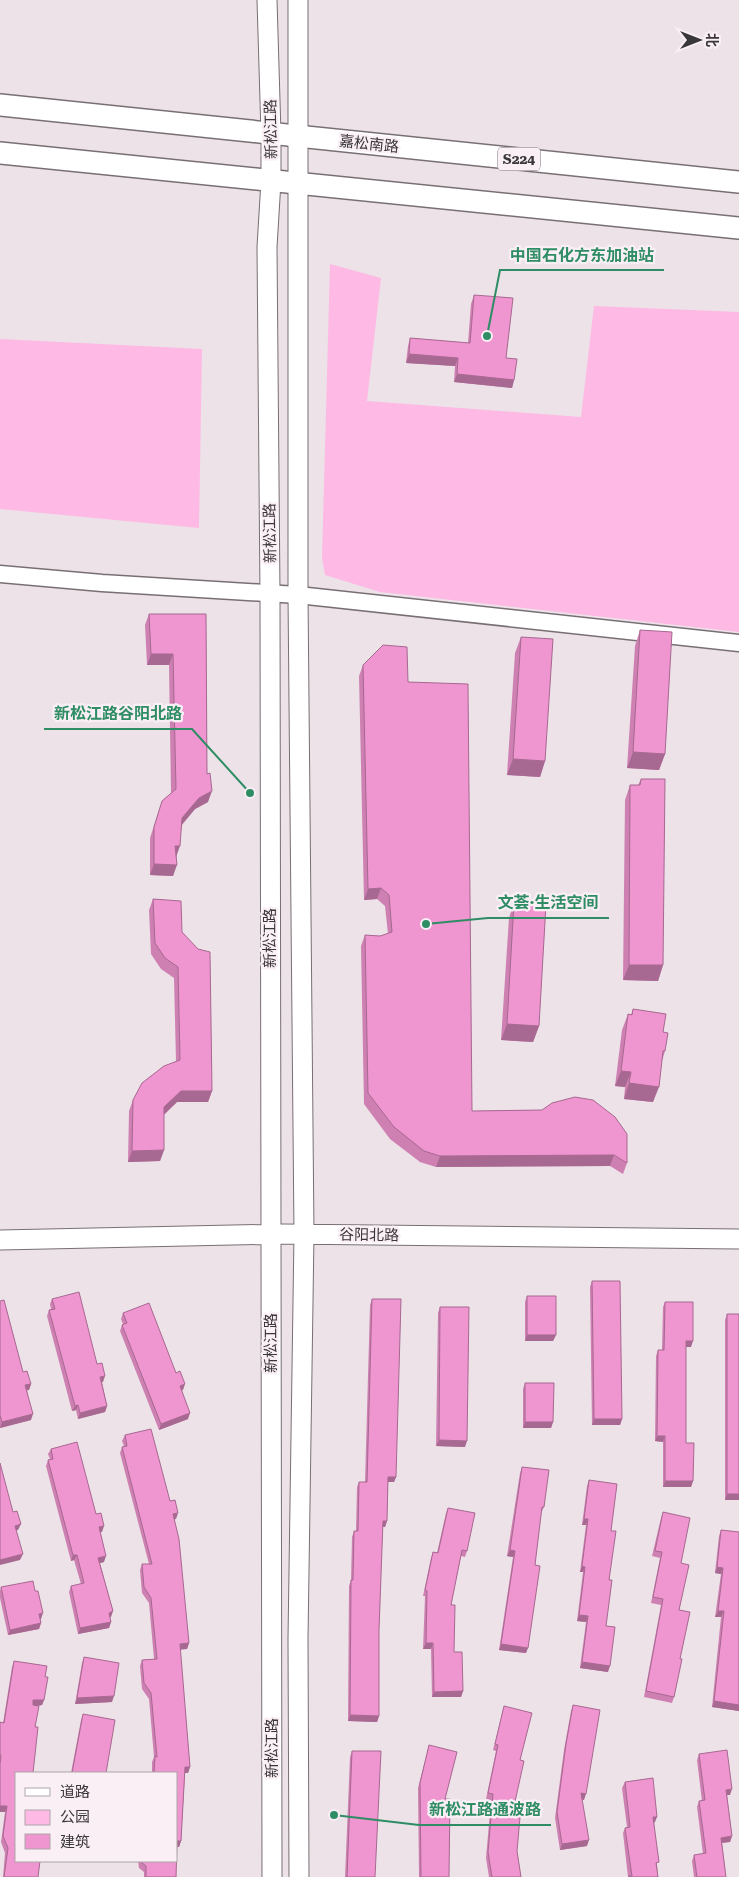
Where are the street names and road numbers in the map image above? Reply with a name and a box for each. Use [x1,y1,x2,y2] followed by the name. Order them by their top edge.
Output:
[261,99,281,159] street label: 新松江路
[338,132,400,156] street label: 嘉松南路
[498,148,540,170] road number: S224
[260,503,280,563] street label: 新松江路
[261,908,279,968] street label: 新松江路
[339,1225,399,1245] street label: 谷阳北路
[262,1313,280,1373] street label: 新松江路
[263,1718,281,1778] street label: 新松江路

